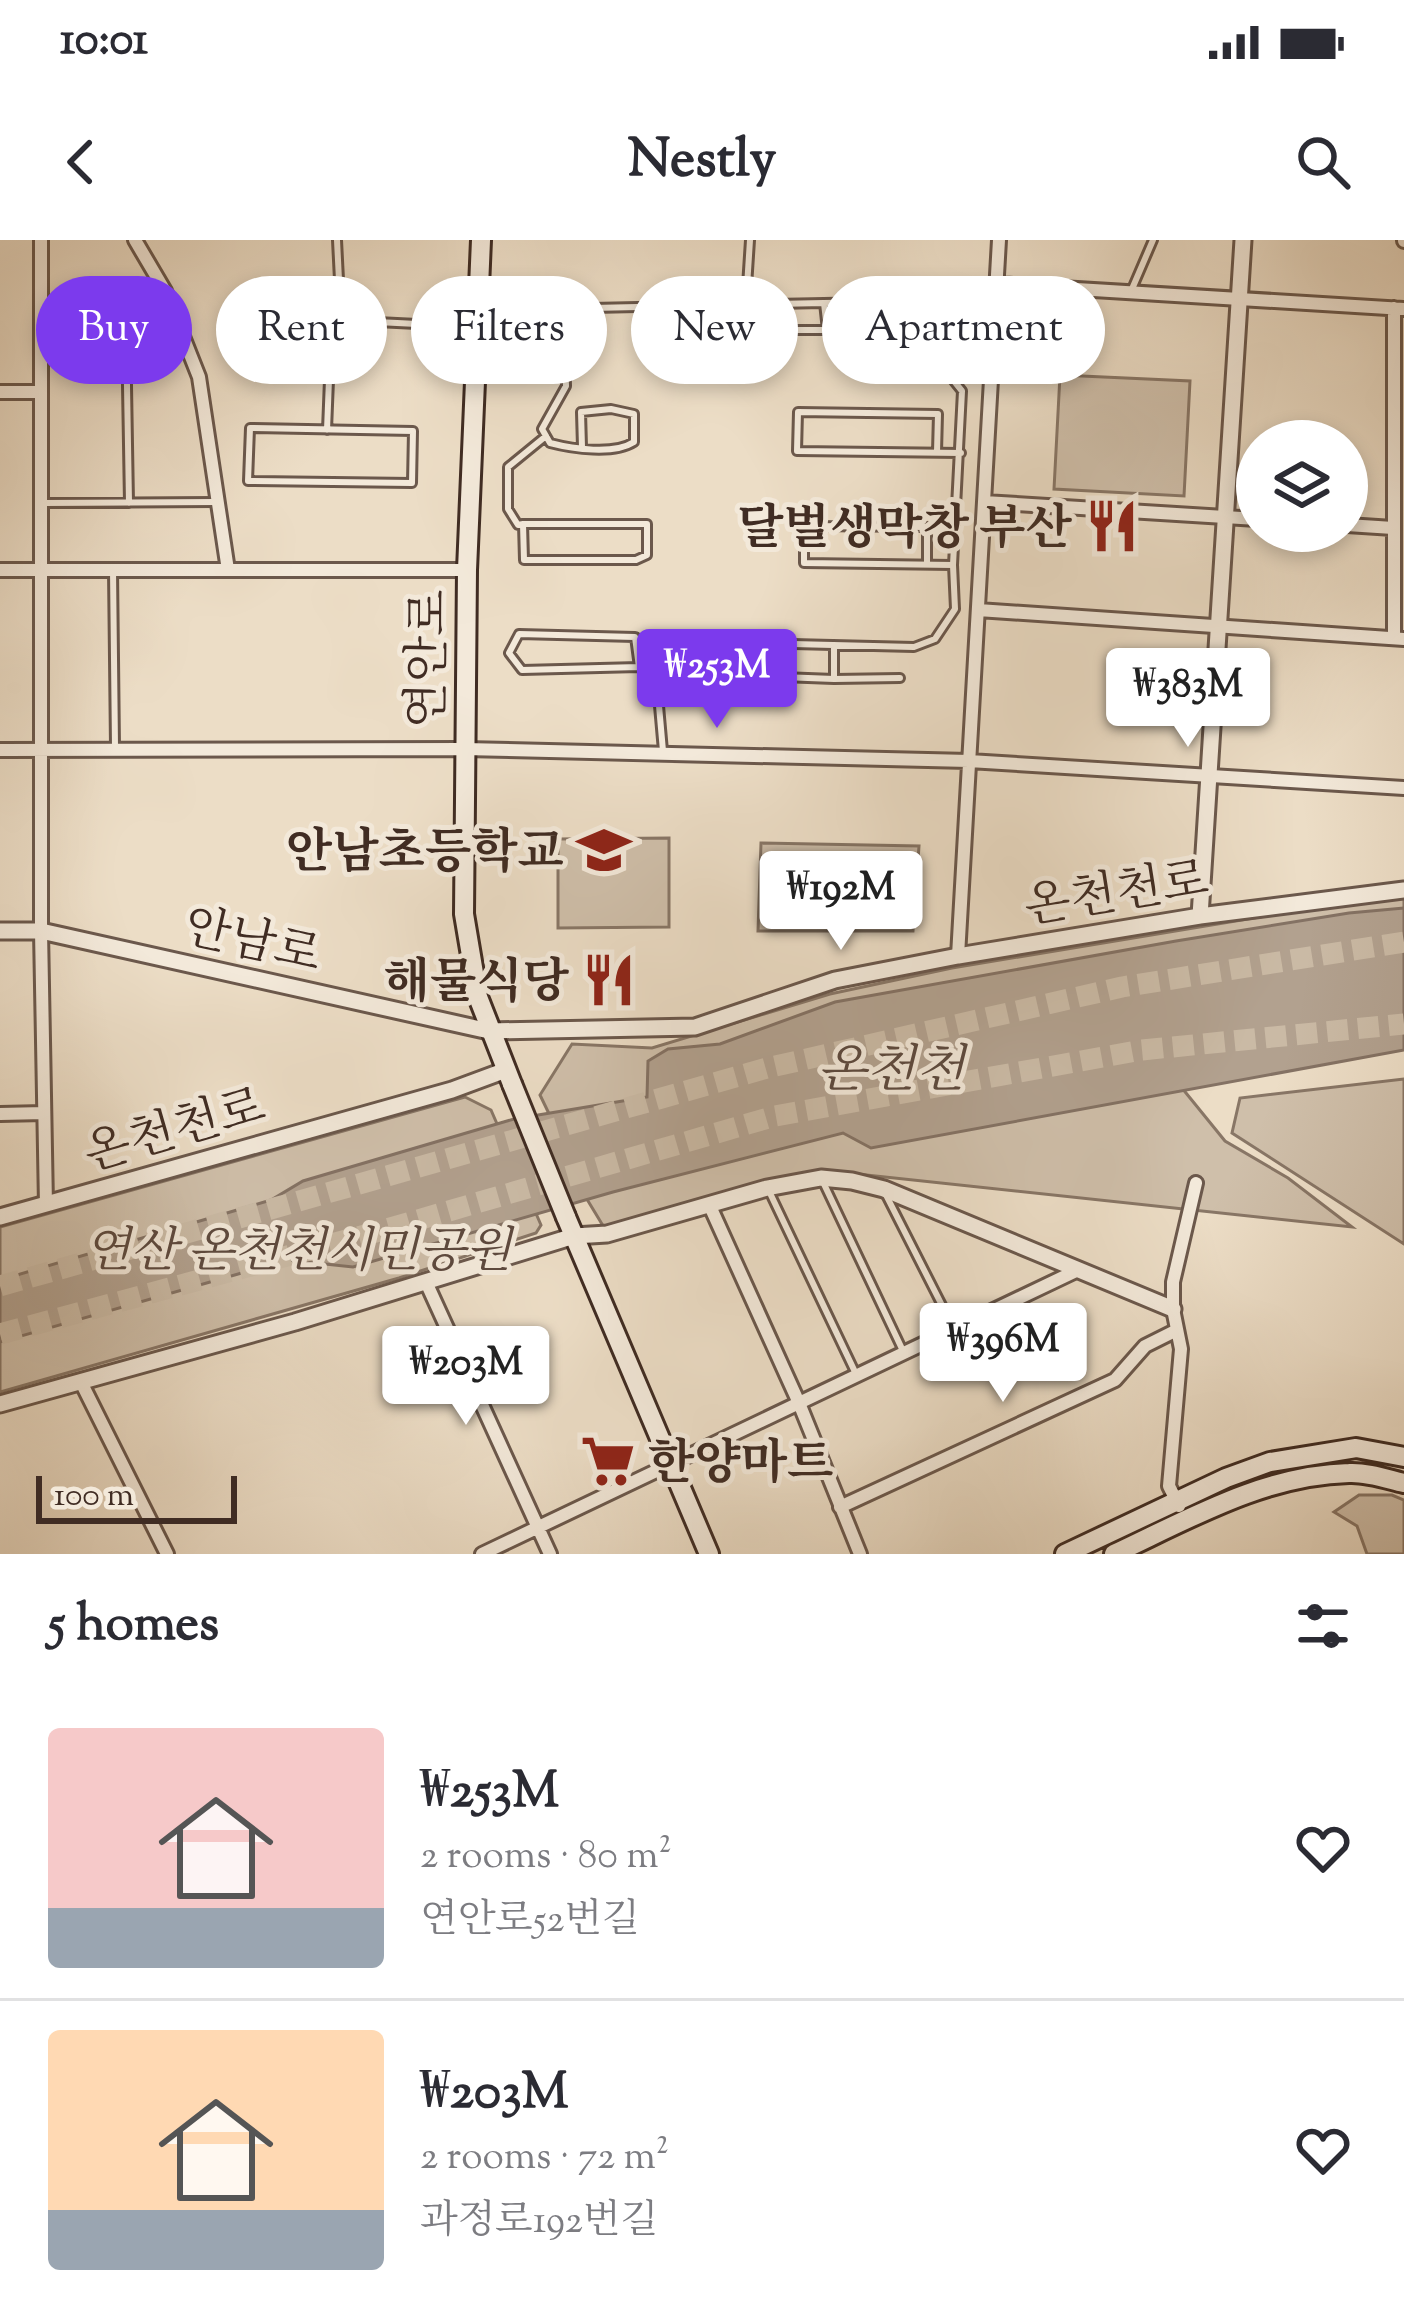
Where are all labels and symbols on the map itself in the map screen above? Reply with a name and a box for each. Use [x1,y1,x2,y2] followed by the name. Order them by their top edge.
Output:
[737,497,1073,566] place label: 달벌생막창 부산
[1083,497,1141,555] restaurant icon: 달벌생막창 부산
[396,589,467,729] street label: 연안로
[633,629,801,731] pin: ₩253M
[1104,648,1272,750] pin: ₩383M
[286,821,564,890] place label: 안남초등학교
[575,821,633,879] school or university icon: 안남초등학교
[1020,848,1214,945] street label: 온천천로
[757,851,925,953] pin: ₩192M
[176,895,327,994] street label: 안남로
[384,951,570,1020] place label: 해물식당
[580,951,638,1009] restaurant icon: 해물식당
[817,1037,969,1110] water label: 온천천
[77,1075,274,1192] street label: 온천천로
[84,1220,515,1289] park label: 연산 온천천시민공원
[919,1303,1087,1405] pin: ₩396M
[382,1326,550,1428] pin: ₩203M
[579,1432,637,1490] supermarket icon: 한양마트
[648,1432,833,1501] place label: 한양마트
[36,1470,237,1523] scale bar

